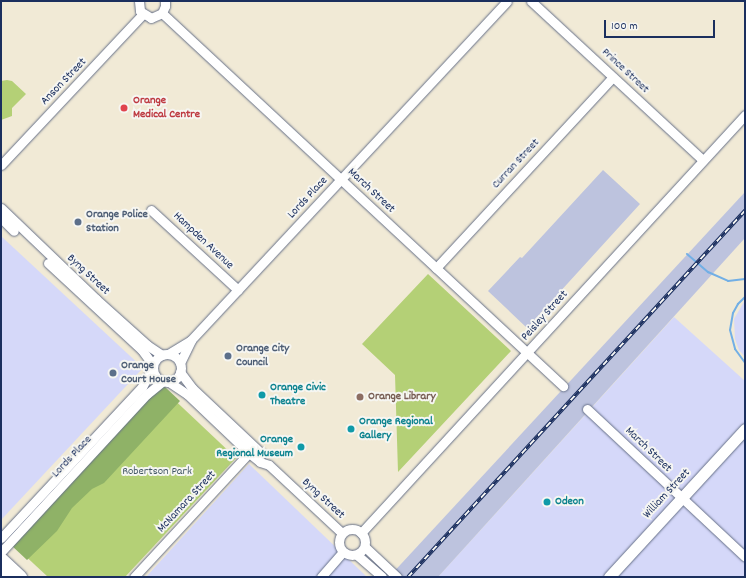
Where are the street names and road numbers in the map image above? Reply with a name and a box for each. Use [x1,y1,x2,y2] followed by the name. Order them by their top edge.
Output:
[598,45,652,97] street label: Prince Street
[38,55,90,109] street label: Anson Street
[489,136,543,192] street label: Curran Street
[344,165,398,217] street label: March Street
[285,174,331,222] street label: Lords Place
[170,209,236,273] street label: Hampden Avenue
[64,252,112,298] street label: Byng Street
[519,288,571,344] street label: Peisley Street
[622,424,674,476] street label: March Street
[49,433,95,481] street label: Lords Place
[640,466,694,522] street label: William Street
[155,468,219,536] street label: McNamara Street
[299,476,347,522] street label: Byng Street

